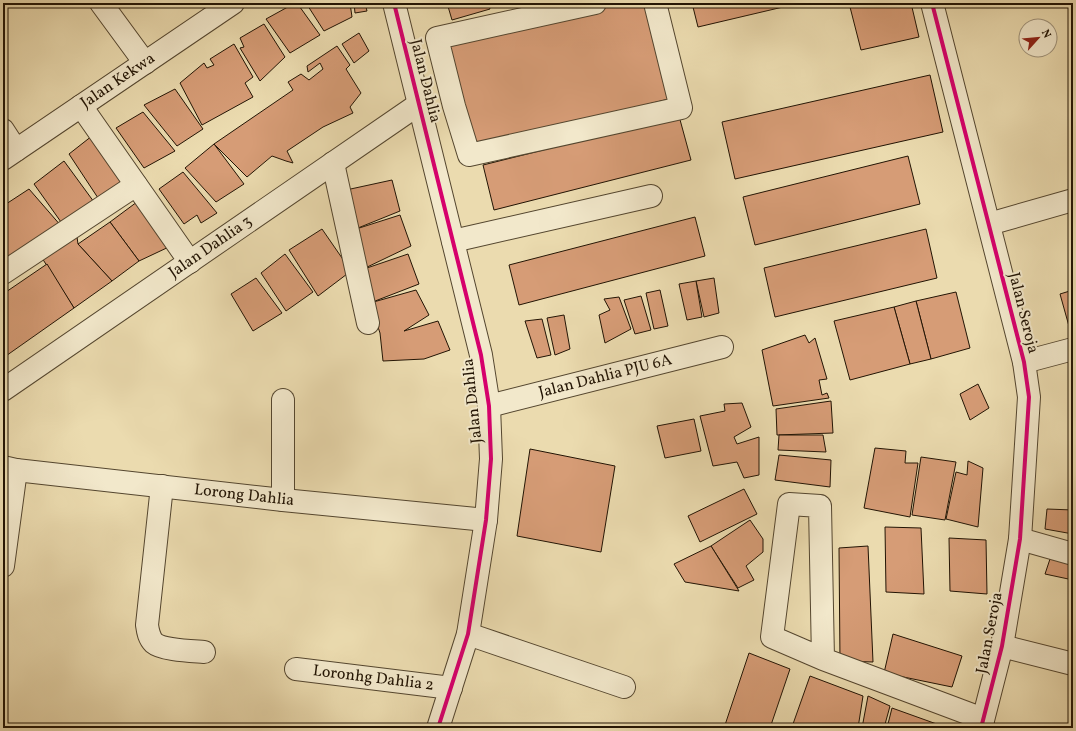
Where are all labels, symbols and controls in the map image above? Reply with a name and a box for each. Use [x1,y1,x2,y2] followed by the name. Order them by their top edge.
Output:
[1018,18,1058,58] north arrow
[1037,27,1054,41] text: N
[404,37,446,125] street label: Jalan Dahlia
[76,48,160,114] street label: Jalan Kekwa
[164,211,257,284] street label: Jalan Dahlia 3
[1002,270,1044,356] street label: Jalan Seroja
[536,349,674,404] street label: Jalan Dahlia PJU 6A
[458,357,488,445] street label: Jalan Dahlia
[193,479,295,512] street label: Lorong Dahlia
[971,590,1009,676] street label: Jalan Seroja
[312,660,435,697] street label: Loronhg Dahlia 2

